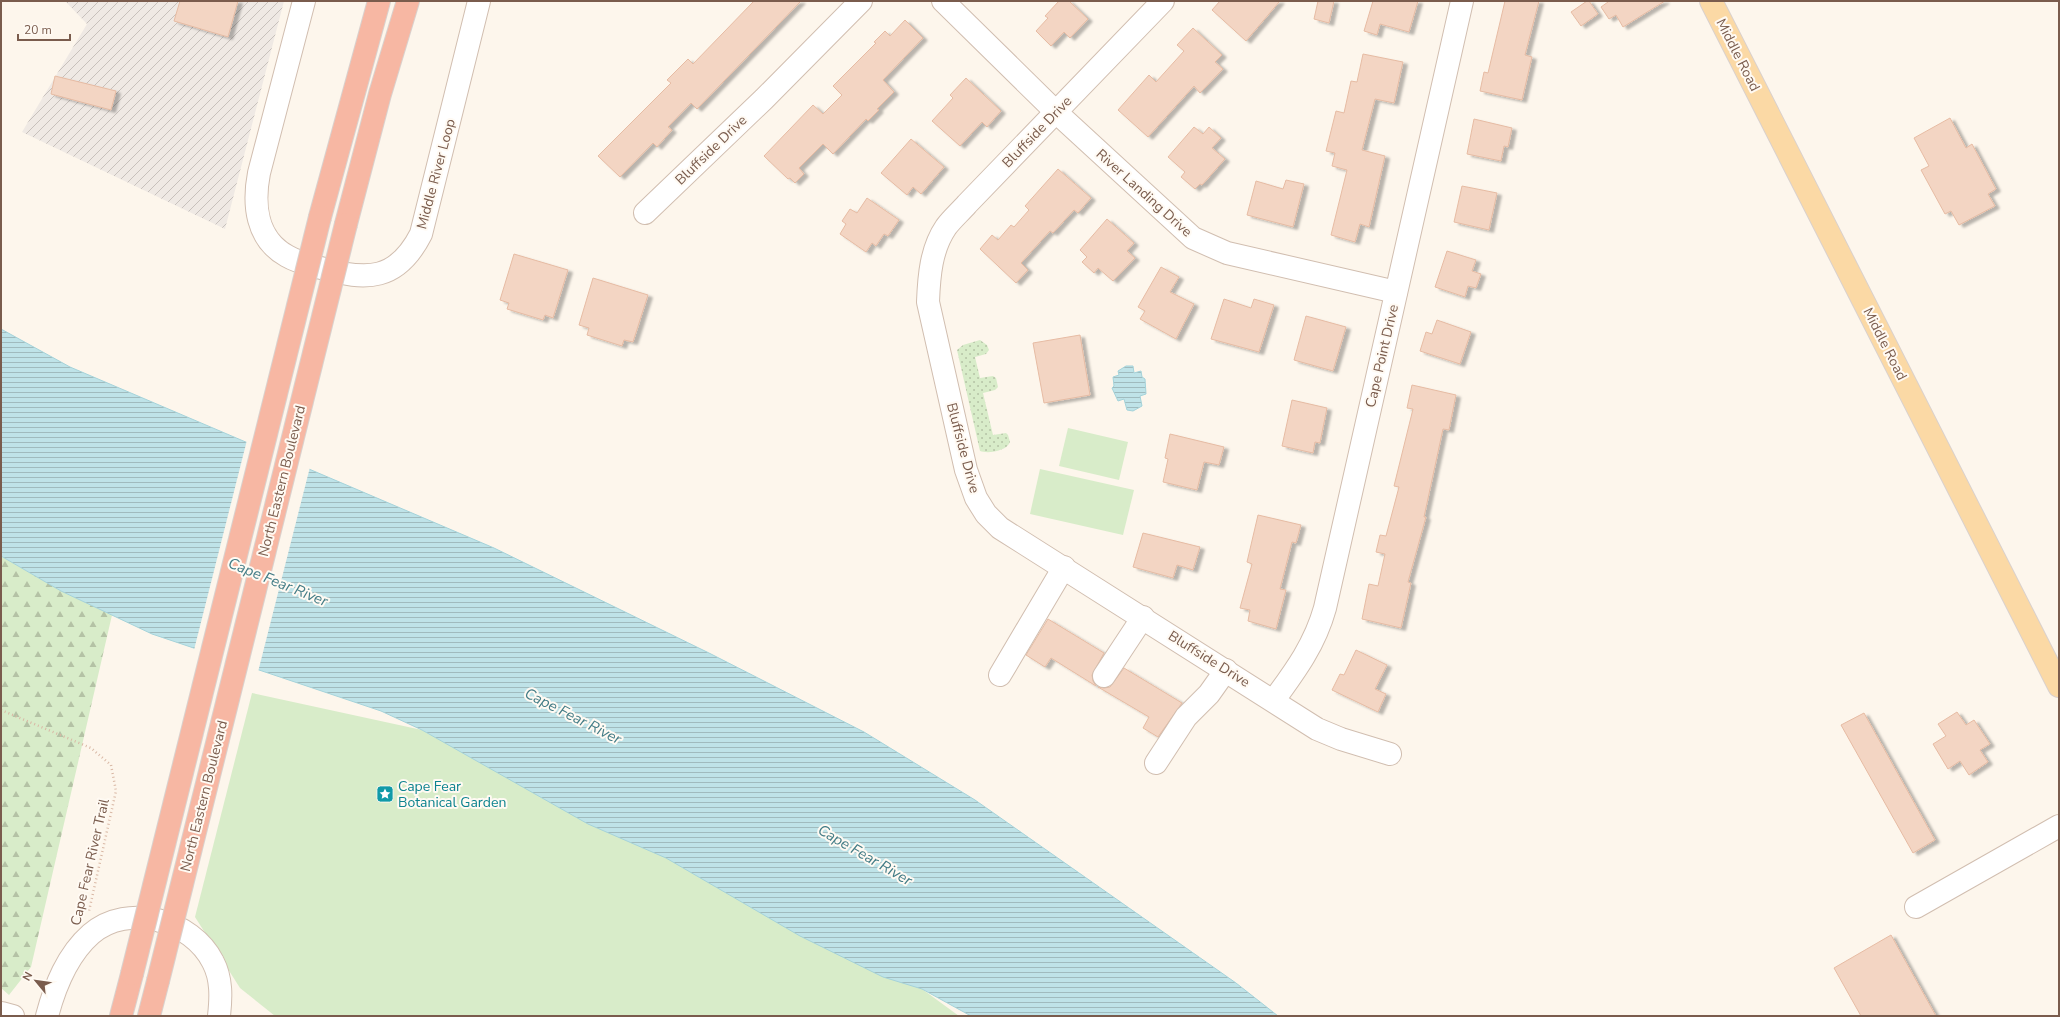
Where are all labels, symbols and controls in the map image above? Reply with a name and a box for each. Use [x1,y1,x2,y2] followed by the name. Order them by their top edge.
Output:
[1712,15,1764,95] street label: Middle Road
[18,16,70,42] scale bar
[24,22,52,38] text: 20 m
[998,92,1076,172] street label: Bluffside Drive
[671,111,751,189] street label: Bluffside Drive
[412,117,460,231] street label: Middle River Loop
[1092,145,1196,241] street label: River Landing Drive
[1361,303,1403,409] street label: Cape Point Drive
[1859,304,1911,384] street label: Middle Road
[942,401,984,495] street label: Bluffside Drive
[254,403,310,559] street label: North Eastern Boulevard
[225,553,331,611] water label: Cape Fear River
[1165,626,1253,692] street label: Bluffside Drive
[521,683,625,749] water label: Cape Fear River
[176,718,232,874] street label: North Eastern Boulevard
[398,777,506,812] place label: Cape Fear Botanical Garden
[375,784,395,804] place icon: Cape Fear Botanical Garden
[66,796,114,927] street label: Cape Fear River Trail
[814,820,916,890] water label: Cape Fear River
[16,961,56,1001] north arrow
[19,969,36,984] text: N

